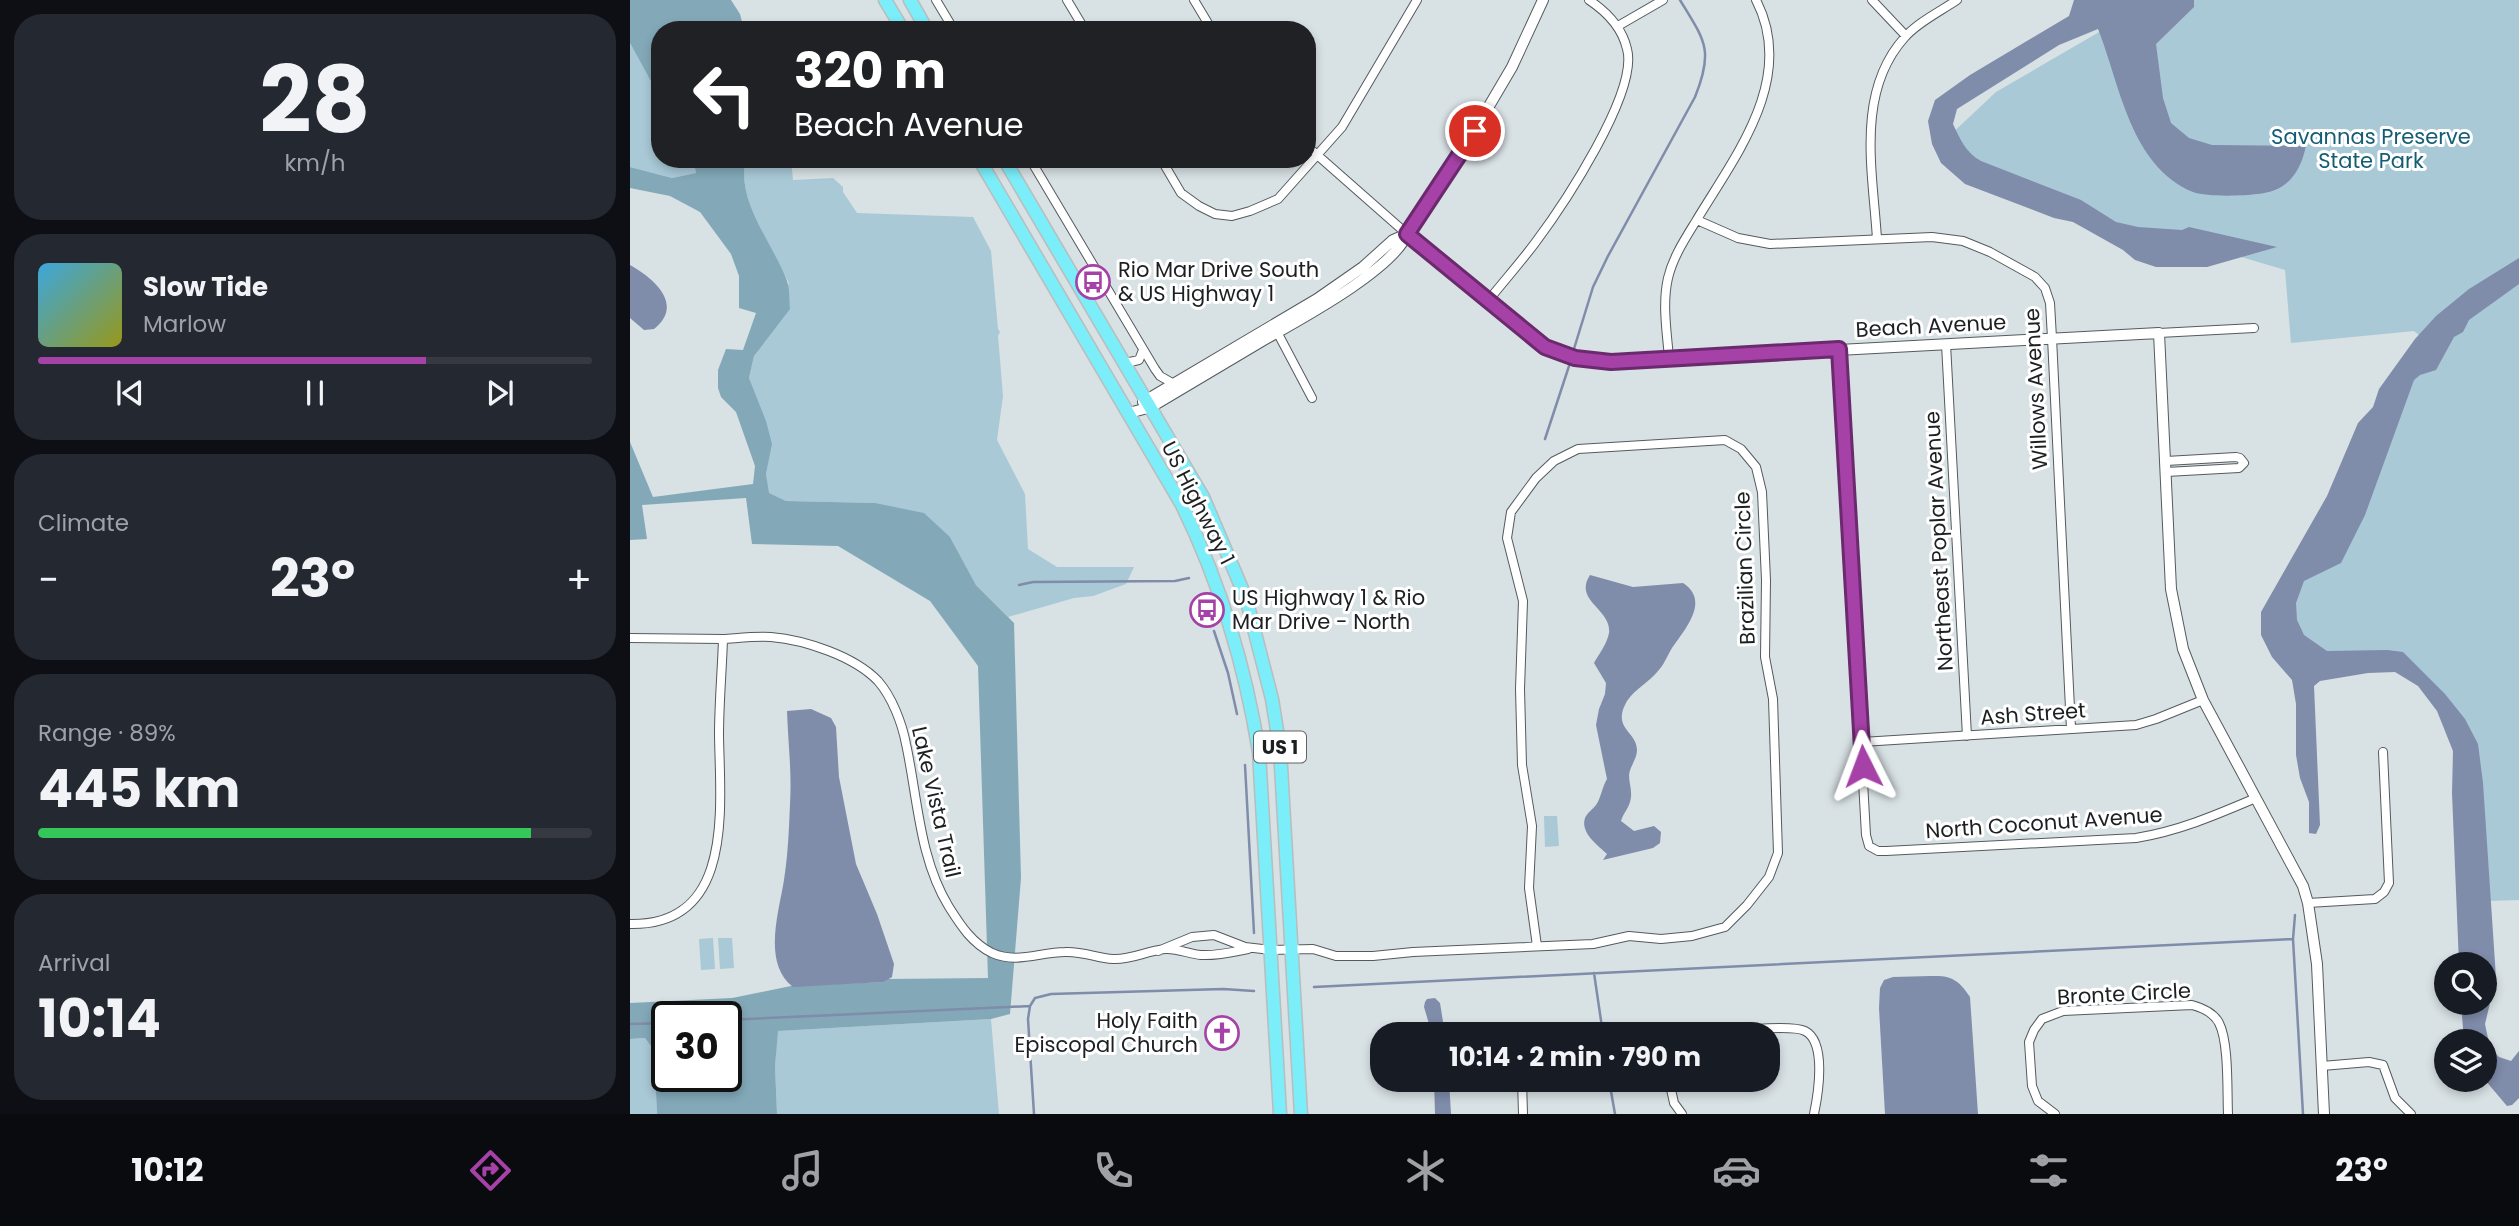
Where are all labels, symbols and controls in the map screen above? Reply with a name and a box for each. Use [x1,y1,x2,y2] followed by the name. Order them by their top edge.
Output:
[260,36,370,164] text: 28
[794,37,946,105] text: 320 m
[679,49,770,140] icon: left
[1445,101,1505,161] pin
[794,102,1024,147] text: Beach Avenue
[1456,112,1494,150] icon: arrive
[2271,122,2471,175] park label: Savannas Preserve State Park
[284,147,346,179] text: km/h
[1118,255,1319,308] place label: Rio Mar Drive South & US Highway 1
[1074,263,1112,301] bus stop icon: Rio Mar Drive South & US Highway 1
[143,269,268,305] text: Slow Tide
[1855,307,2007,344] street label: Beach Avenue
[2017,307,2054,471] street label: Willows Avenue
[143,308,226,340] text: Marlow
[111,374,149,412] icon: previous
[296,374,334,412] icon: pause
[481,374,519,412] icon: next
[1917,410,1960,672] street label: Northeast Poplar Avenue
[1155,436,1242,570] street label: US Highway 1
[1727,491,1762,645] street label: Brazilian Circle
[38,507,129,539] text: Climate
[270,542,355,615] text: 23°
[38,553,59,606] text: −
[566,553,592,606] text: +
[1232,583,1425,636] place label: US Highway 1 & Rio Mar Drive - North
[1188,591,1226,629] bus stop icon: US Highway 1 & Rio Mar Drive - North
[1979,695,2087,732] street label: Ash Street
[38,717,176,749] text: Range · 89%
[905,724,968,880] street label: Lake Vista Trail
[1826,729,1900,803] position arrow
[1254,732,1306,762] road number: US 1
[38,752,240,825] text: 445 km
[1924,800,2163,845] street label: North Coconut Avenue
[38,947,110,979] text: Arrival
[2434,952,2497,1092] map controls
[2434,952,2497,1015] button: search
[2056,976,2192,1011] street label: Bronte Circle
[38,982,161,1055] text: 10:14
[651,1001,742,1092] speed limit sign: 30
[1014,1006,1198,1059] place label: Holy Faith Episcopal Church
[1203,1014,1241,1052] church icon: Holy Faith Episcopal Church
[2434,1029,2497,1092] button: layers
[1449,1039,1701,1075] text: 10:14 · 2 min · 790 m
[466,1146,515,1195] icon: directions
[778,1146,827,1195] icon: music
[1089,1146,1138,1195] icon: phone
[1401,1146,1450,1195] icon: climate
[1712,1146,1761,1195] icon: car
[2024,1146,2073,1195] icon: filters
[131,1147,204,1192] text: 10:12
[2335,1147,2388,1192] text: 23°

